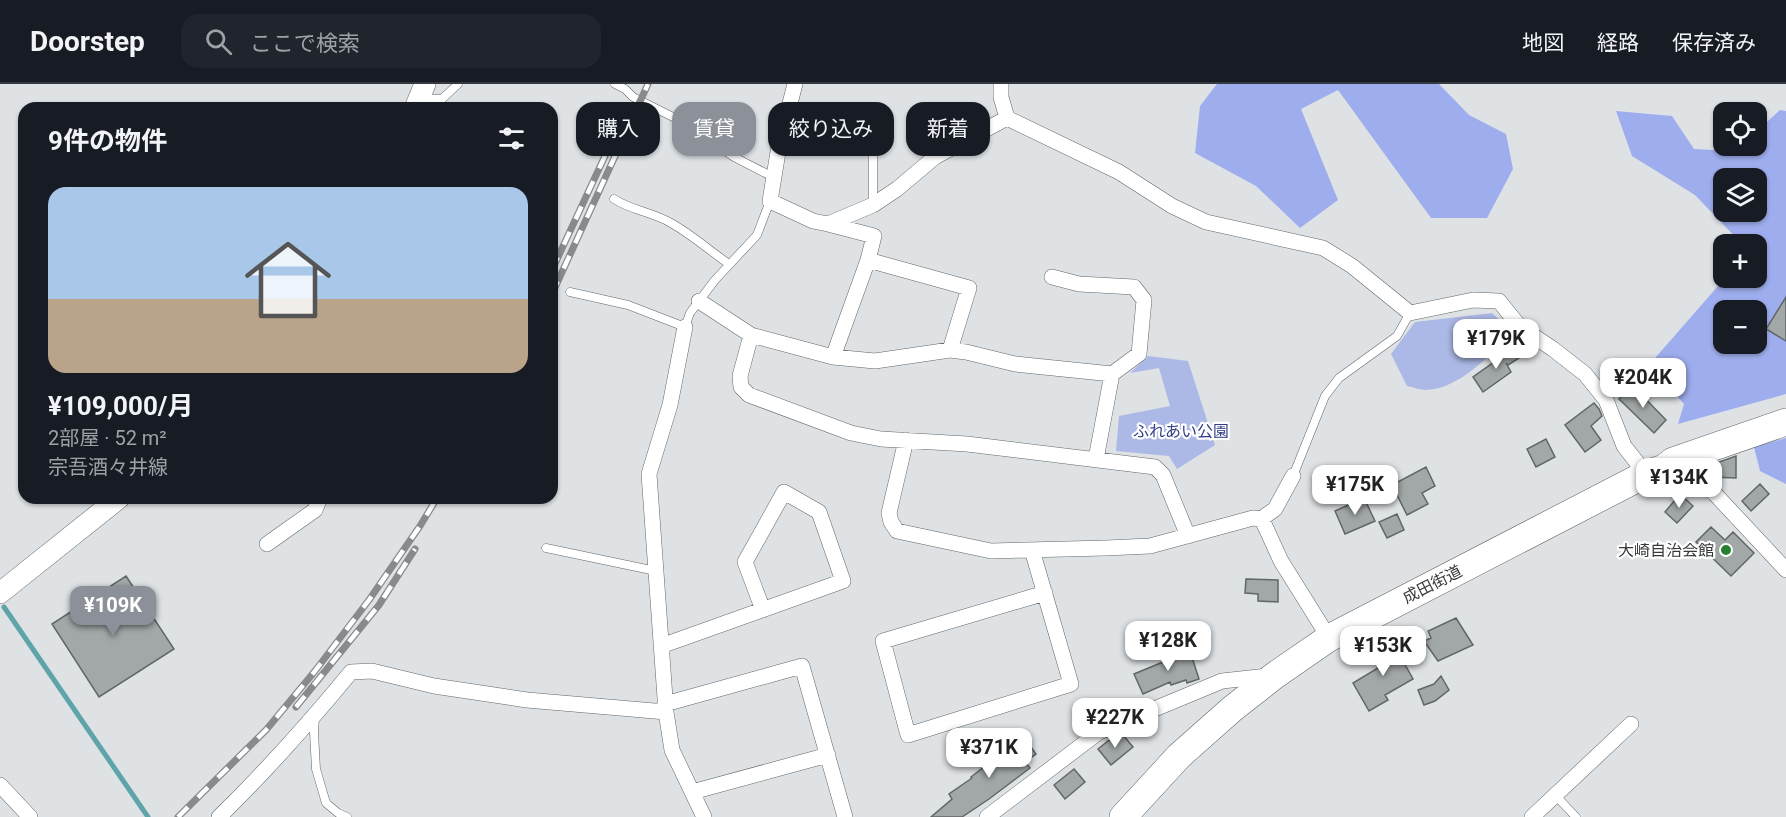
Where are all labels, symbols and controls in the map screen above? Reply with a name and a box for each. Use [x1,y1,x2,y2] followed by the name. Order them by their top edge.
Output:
[181,14,601,68] search box
[30,25,145,58] text: Doorstep
[202,25,235,58] icon: search
[250,31,360,56] text: ここで検索
[1522,31,1564,55] text: 地図
[1597,31,1639,55] text: 経路
[1672,31,1756,55] text: 保存済み
[576,102,660,156] chip: 購入
[672,102,756,156] chip: 賃貸
[768,102,894,156] chip: 絞り込み
[906,102,990,156] chip: 新着
[1713,102,1767,354] map controls
[1713,102,1767,156] button: locate
[495,122,528,155] icon: filters
[48,126,167,156] text: 9件の物件
[1713,168,1767,222] button: layers
[234,226,342,334] icon: home
[1713,234,1767,288] button: +
[1713,300,1767,354] button: −
[1454,319,1538,370] pin: ¥179K
[1467,326,1525,350] text: ¥179K
[1601,358,1685,409] pin: ¥204K
[1614,365,1672,389] text: ¥204K
[48,391,194,421] text: ¥109,000/月
[1133,422,1229,441] park label: ふれあい公園
[48,426,167,450] text: 2部屋 · 52 m²
[48,455,168,479] text: 宗吾酒々井線
[1637,458,1721,509] pin: ¥134K
[1313,465,1397,516] pin: ¥175K
[1650,465,1708,489] text: ¥134K
[1326,472,1384,496] text: ¥175K
[1618,541,1714,560] place label: 大崎自治会館
[1719,543,1733,557] marker: 大崎自治会館
[1399,561,1465,607] street label: 成田街道
[71,586,155,637] pin: ¥109K
[84,593,142,617] text: ¥109K
[1126,621,1210,672] pin: ¥128K
[1341,626,1425,677] pin: ¥153K
[1139,628,1197,652] text: ¥128K
[1354,633,1412,657] text: ¥153K
[1073,698,1157,749] pin: ¥227K
[1086,705,1144,729] text: ¥227K
[947,728,1031,779] pin: ¥371K
[960,735,1018,759] text: ¥371K

